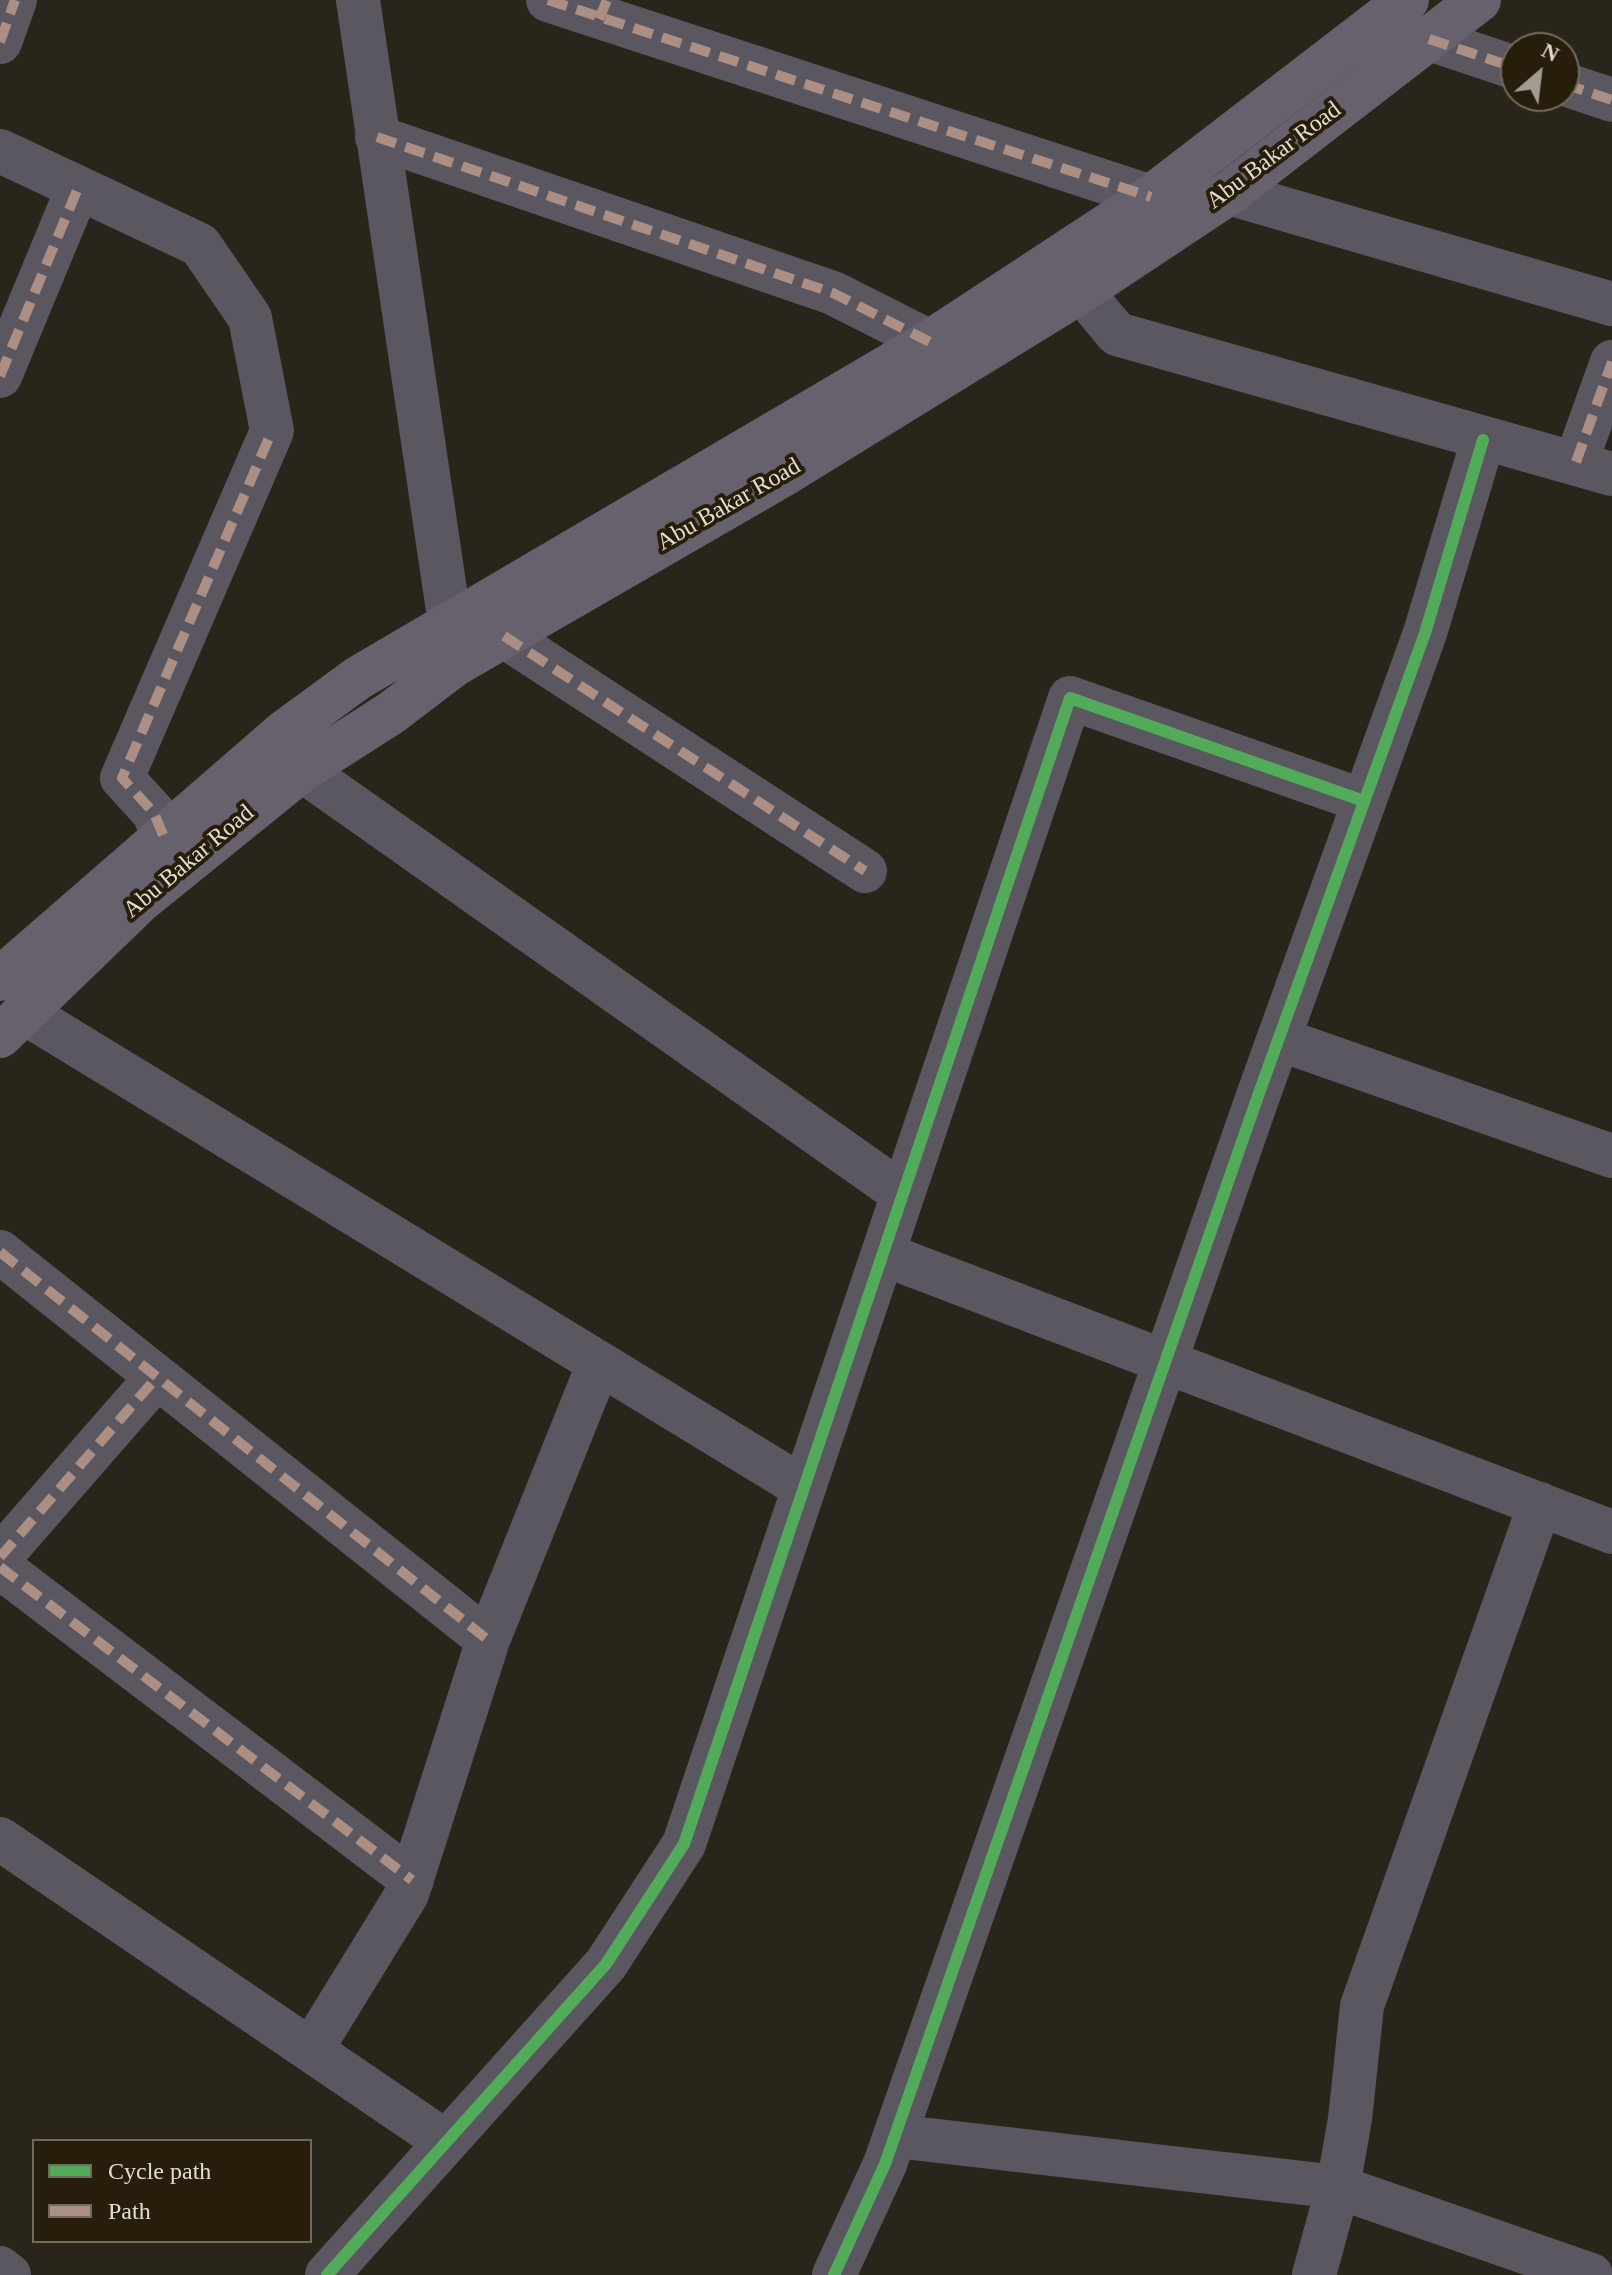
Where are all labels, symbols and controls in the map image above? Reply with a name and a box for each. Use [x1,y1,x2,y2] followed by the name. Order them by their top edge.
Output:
[1500,32,1580,112] north arrow
[1538,37,1563,67] text: N
[1201,96,1347,216] street label: Abu Bakar Road
[652,452,806,558] street label: Abu Bakar Road
[118,799,260,925] street label: Abu Bakar Road
[32,2139,312,2243] legend
[108,2158,211,2184] text: Cycle path
[108,2198,151,2224] text: Path

